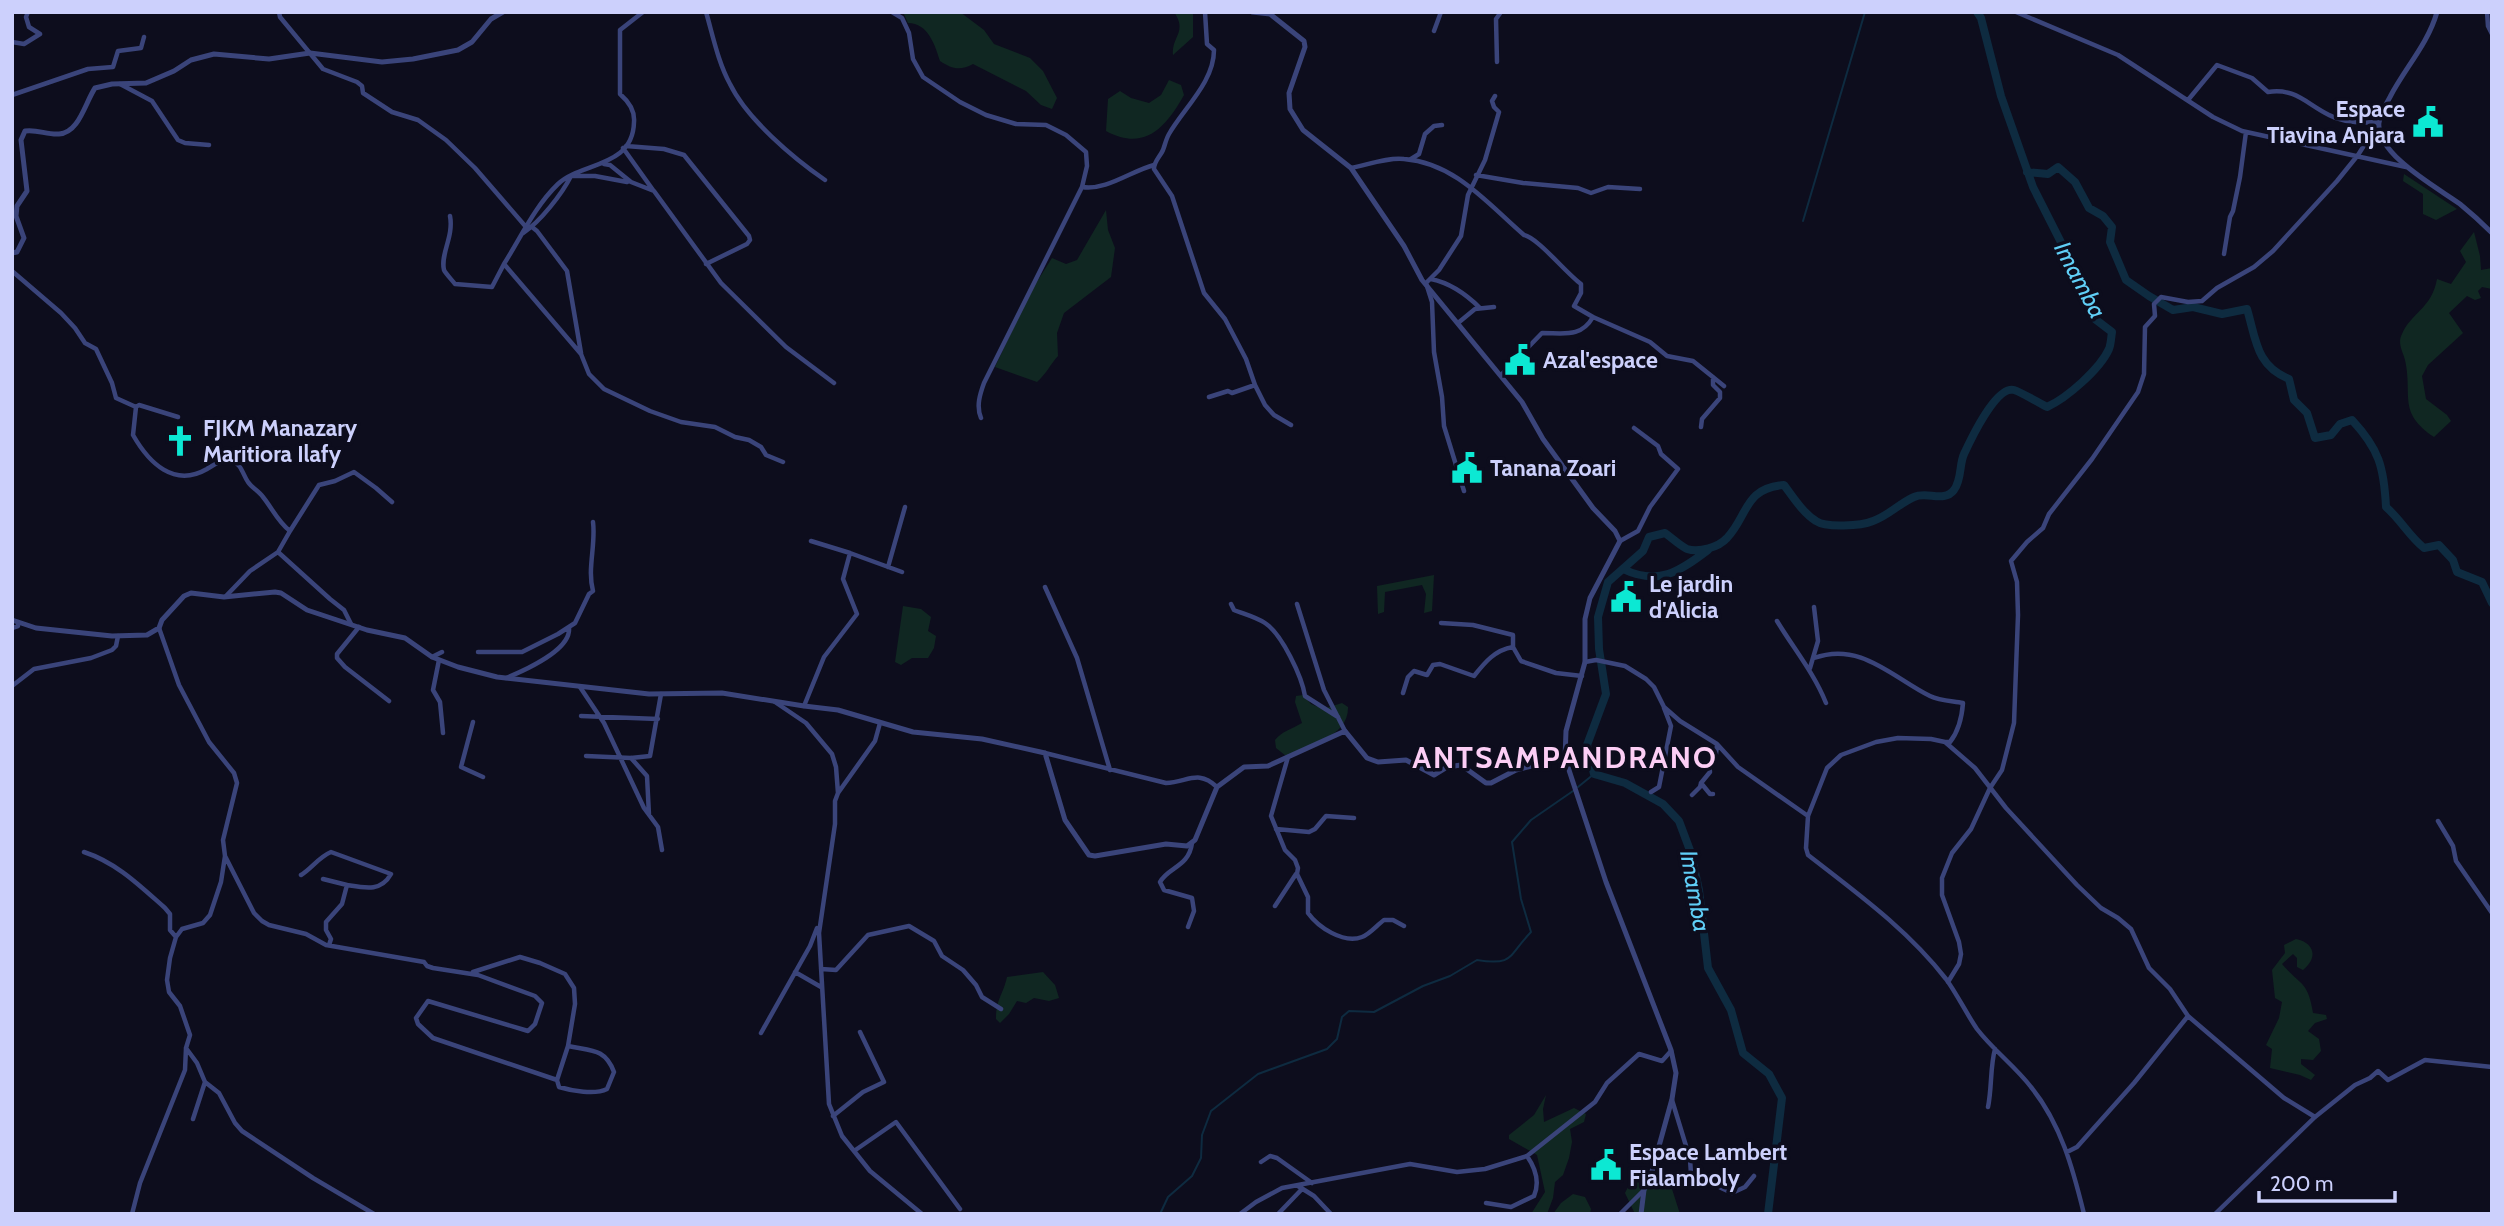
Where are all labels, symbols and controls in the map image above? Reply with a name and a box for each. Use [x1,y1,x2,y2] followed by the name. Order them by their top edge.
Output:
[2267,95,2406,149] place label: Espace Tiavina Anjara
[2411,105,2445,139] public building icon: Espace Tiavina Anjara
[2048,236,2113,323] water label: Imamba
[1503,343,1537,377] public building icon: Azal'espace
[1543,346,1658,374] place label: Azal'espace
[203,414,358,468] place label: FJKM Manazary Maritiora Ilafy
[163,424,197,458] church icon: FJKM Manazary Maritiora Ilafy
[1450,451,1484,485] public building icon: Tanana Zoari
[1490,454,1616,482] place label: Tanana Zoari
[1649,570,1733,624] place label: Le jardin d'Alicia
[1609,580,1643,614] public building icon: Le jardin d'Alicia
[1412,739,1718,776] district label: ANTSAMPANDRANO
[1674,848,1717,934] water label: Imamba
[1629,1138,1787,1192] place label: Espace Lambert Fialamboly
[1589,1148,1623,1182] public building icon: Espace Lambert Fialamboly
[2259,1160,2396,1204] scale bar
[2270,1171,2333,1196] text: 200 m

